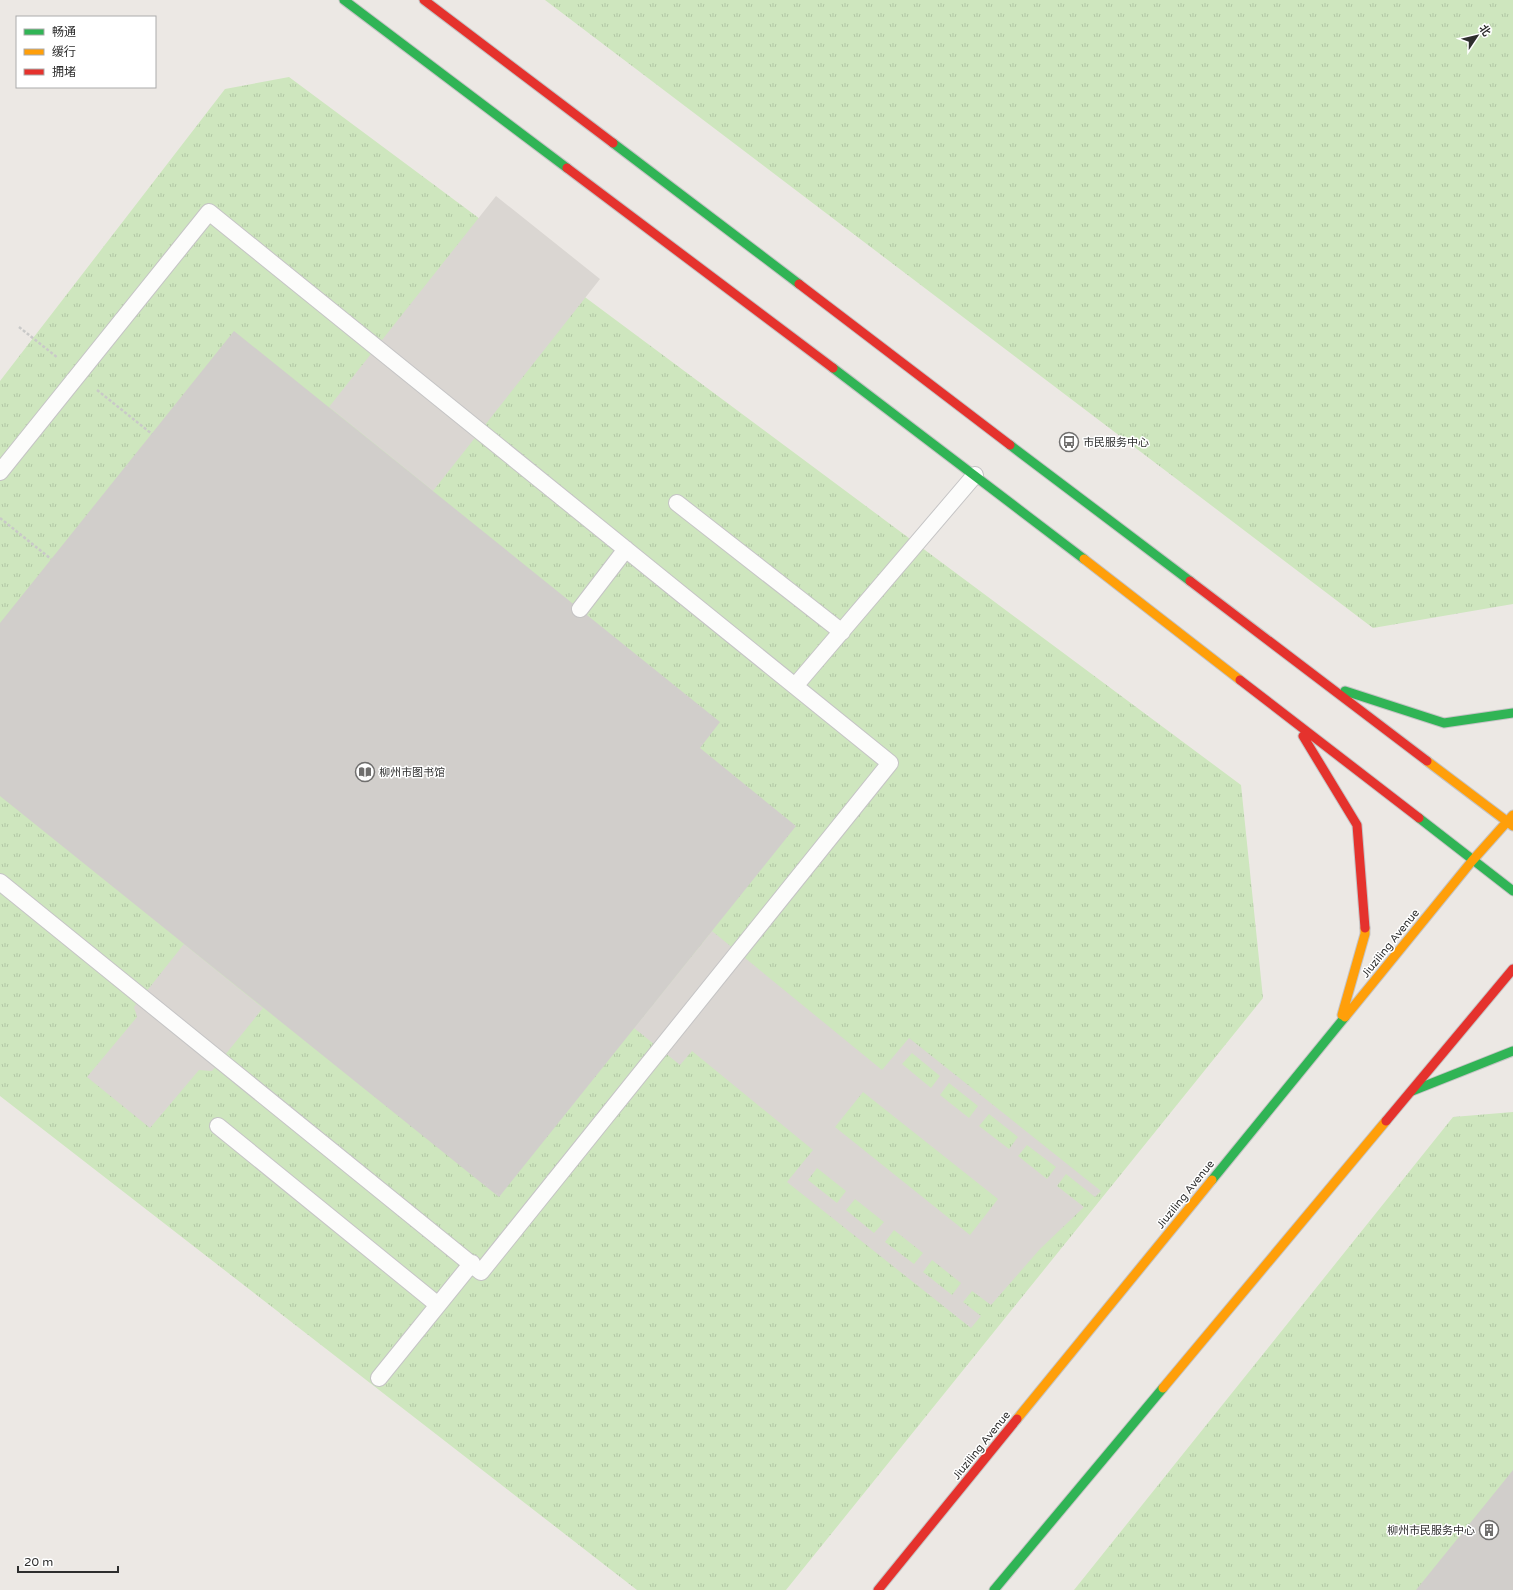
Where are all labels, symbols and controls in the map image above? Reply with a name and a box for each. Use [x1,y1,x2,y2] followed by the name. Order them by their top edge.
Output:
[16,16,156,88] legend
[1457,16,1497,56] north arrow
[1476,22,1493,39] text: 北
[52,25,76,39] text: 畅通
[52,45,76,59] text: 缓行
[52,65,76,79] text: 拥堵
[1058,431,1080,453] bus stop icon: 市民服务中心
[1083,436,1149,449] place label: 市民服务中心
[354,761,376,783] library icon: 柳州市图书馆
[379,766,445,779] place label: 柳州市图书馆
[1359,907,1422,980] street label: Jiuziling Avenue
[1154,1158,1217,1231] street label: Jiuziling Avenue
[950,1409,1013,1482] street label: Jiuziling Avenue
[1478,1519,1500,1541] building icon: 柳州市民服务中心
[1387,1524,1475,1537] place label: 柳州市民服务中心
[18,1548,118,1574] scale bar
[24,1555,53,1569] text: 20 m

